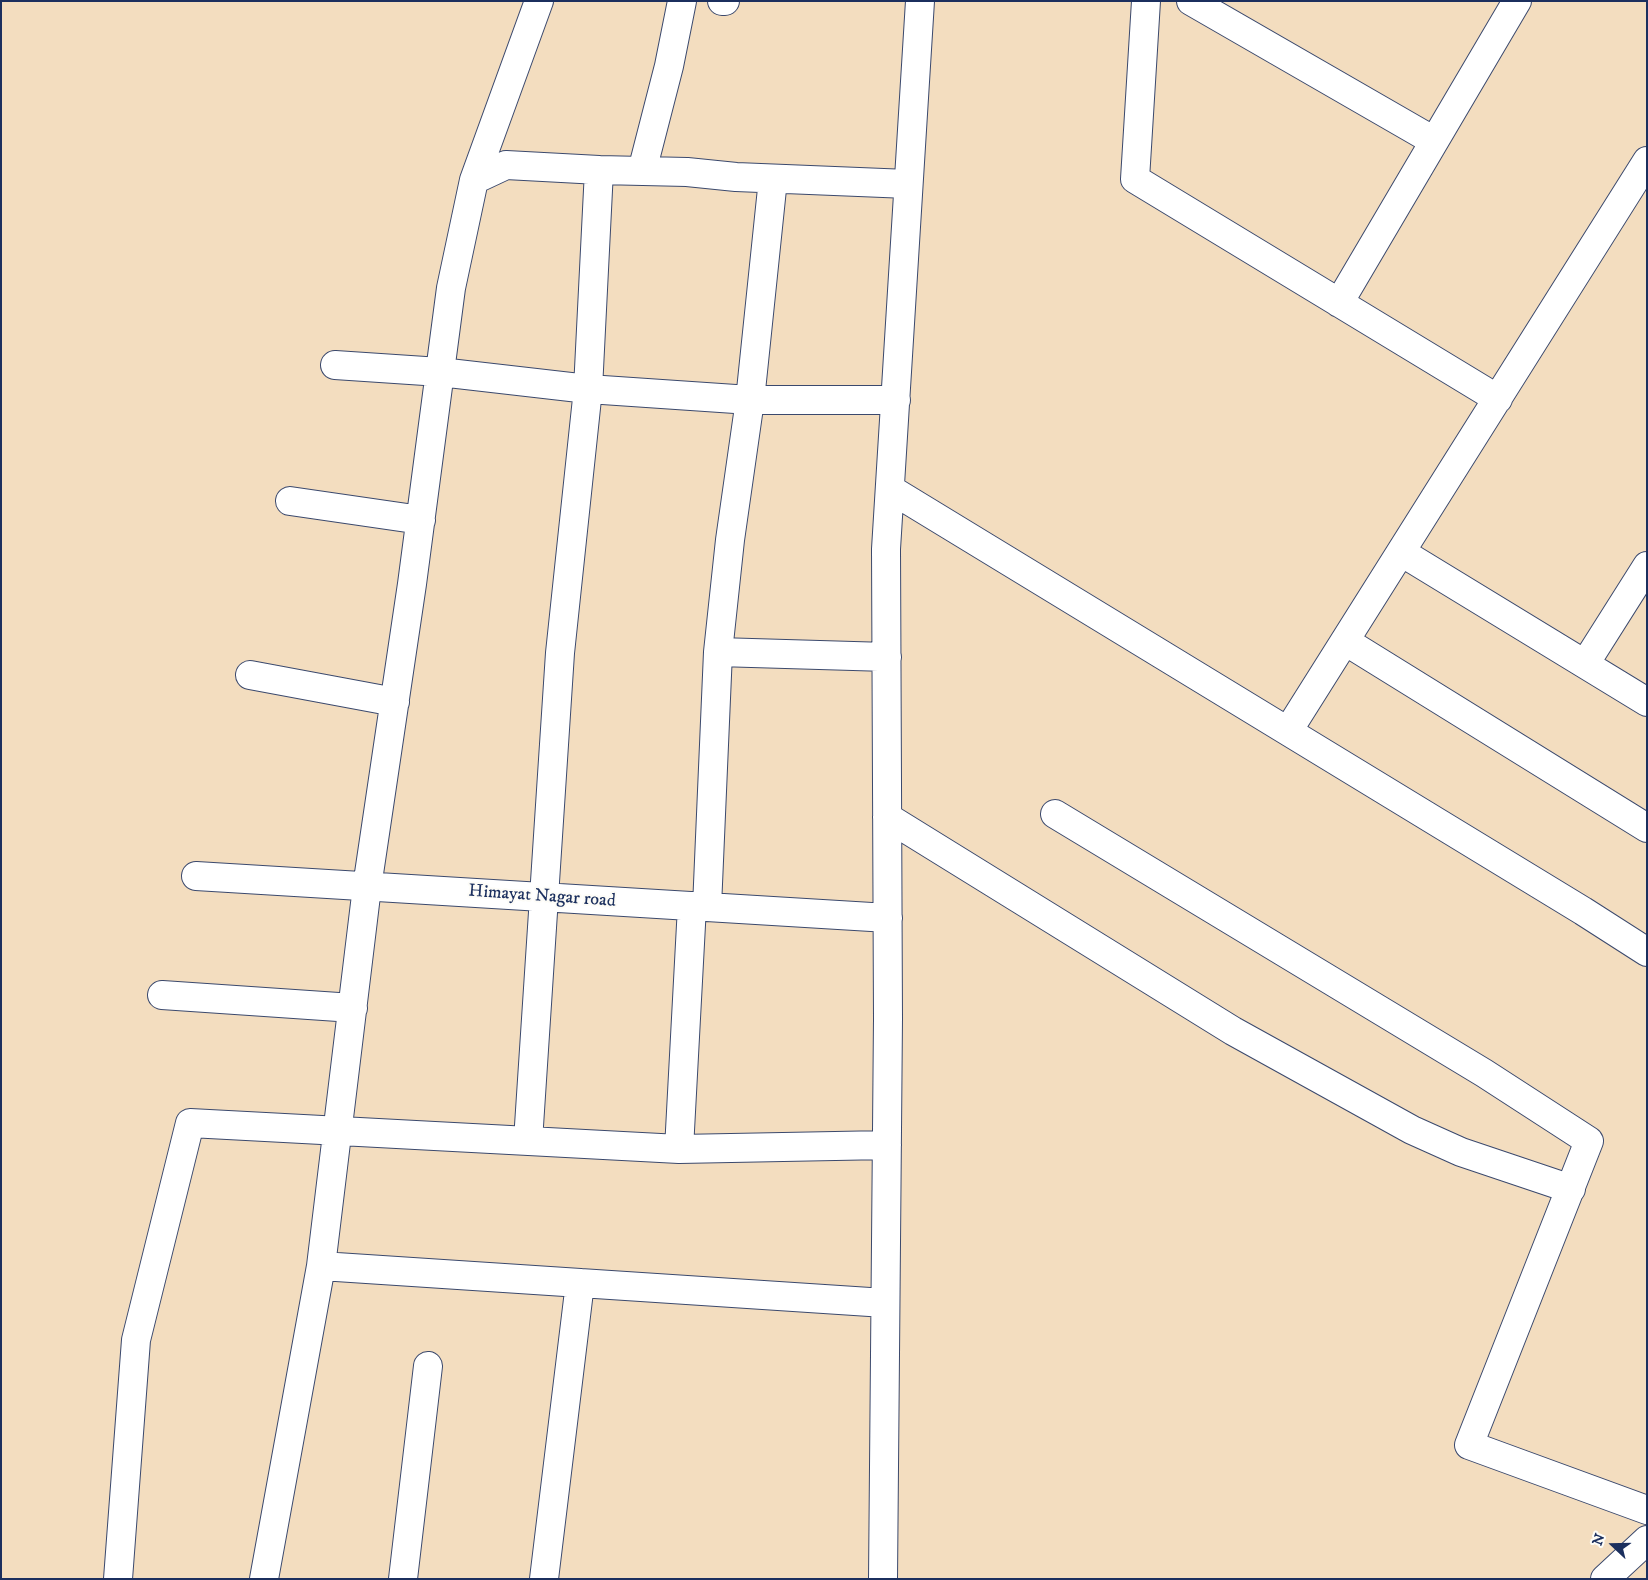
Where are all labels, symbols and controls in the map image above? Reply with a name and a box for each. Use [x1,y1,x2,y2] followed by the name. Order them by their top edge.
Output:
[468,881,616,913] street label: Himayat Nagar road
[1588,1520,1638,1570] north arrow
[1589,1531,1609,1548] text: N

